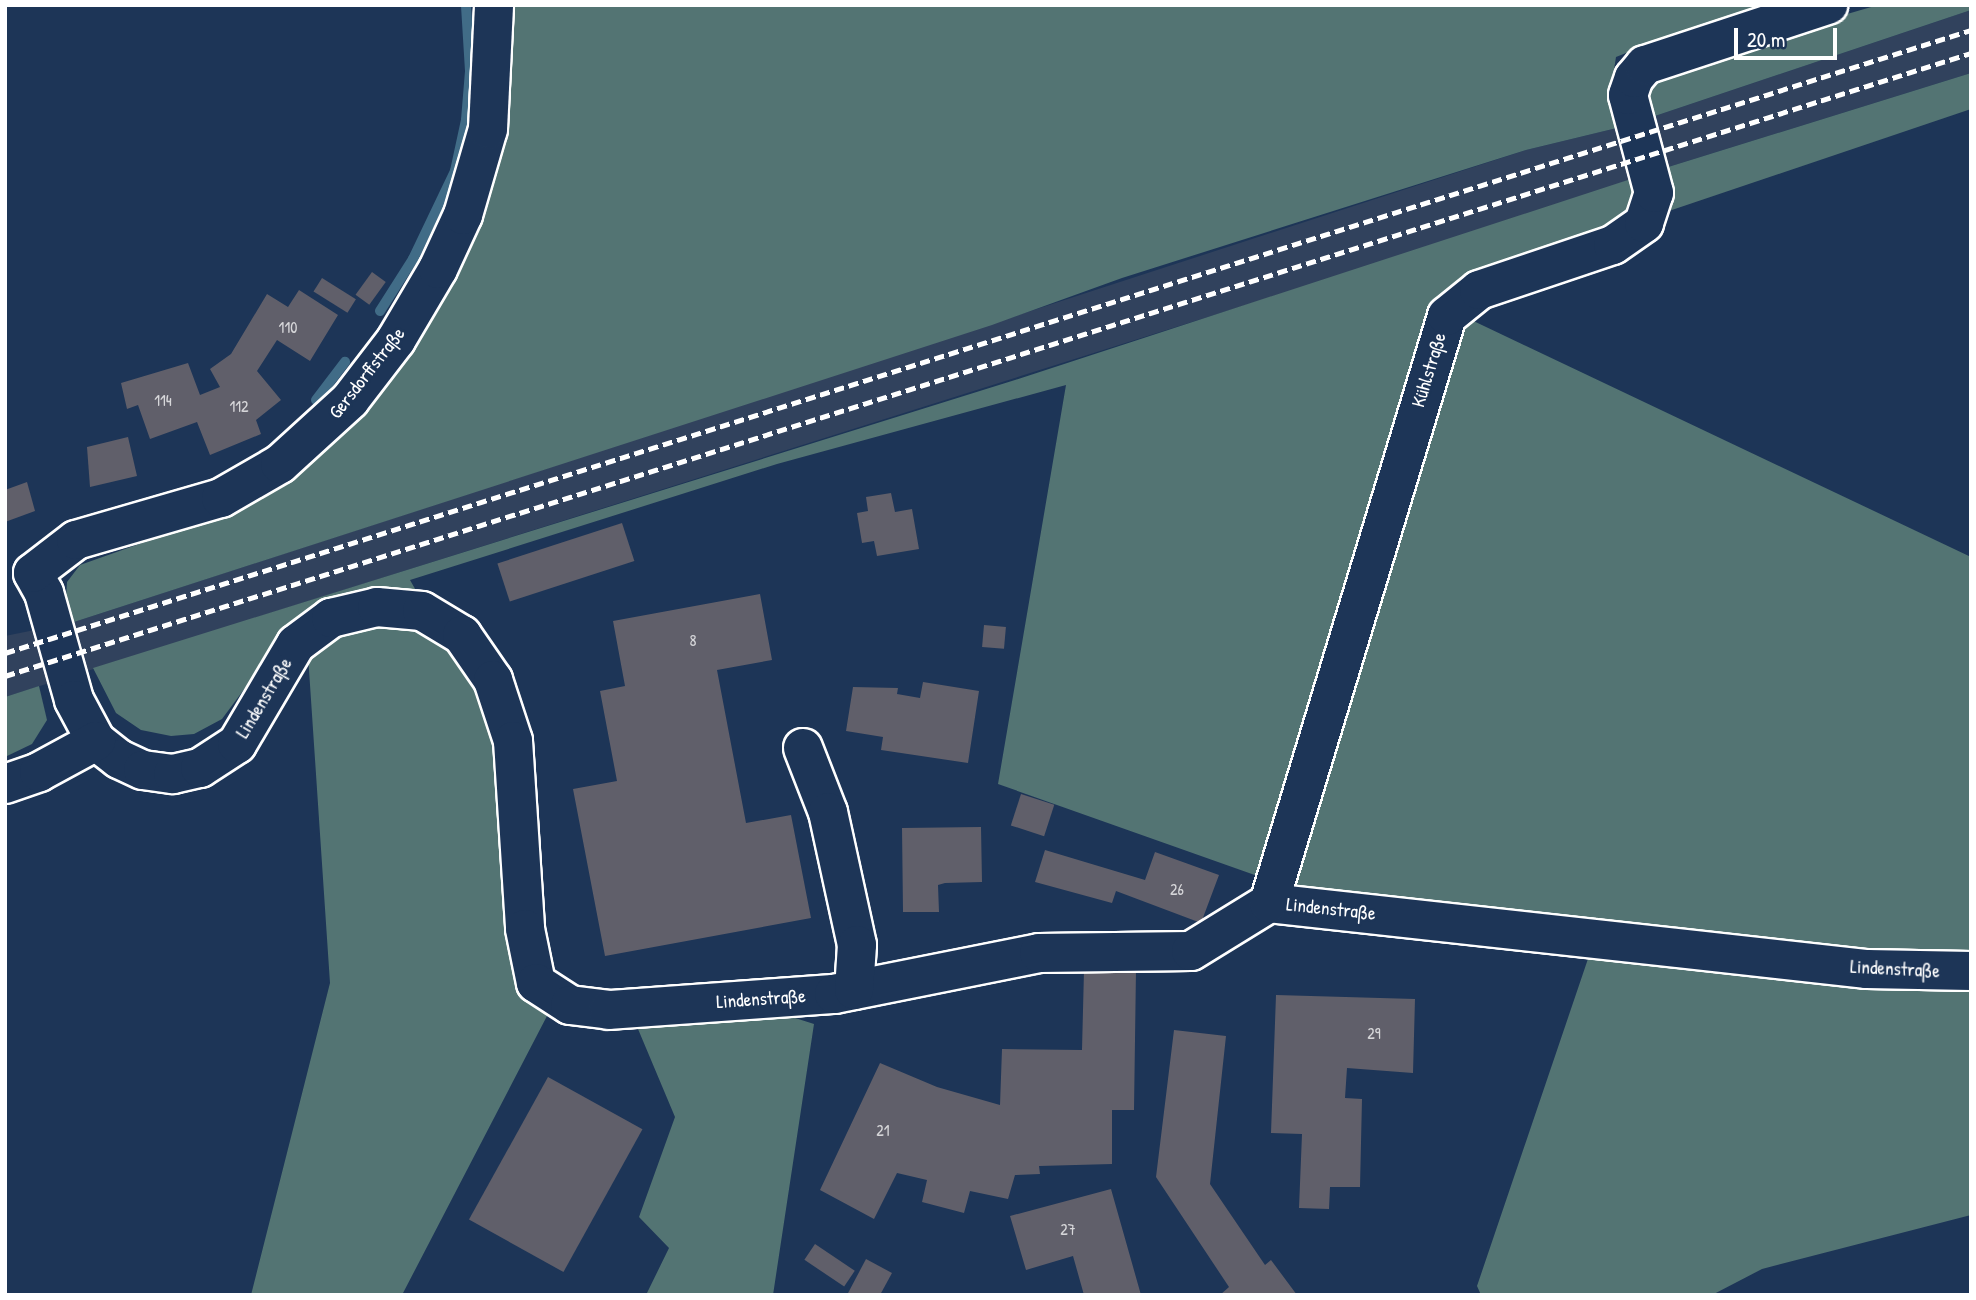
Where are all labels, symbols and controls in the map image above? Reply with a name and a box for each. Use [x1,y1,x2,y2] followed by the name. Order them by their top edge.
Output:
[1738,14,1841,58] scale bar
[1747,25,1785,54] text: 20 m
[279,317,297,337] house number: 110
[324,323,410,423] street label: Gersdorffstraße
[1407,330,1451,410] street label: Kühlstraße
[154,390,172,410] house number: 114
[229,396,249,416] house number: 112
[690,630,696,650] house number: 8
[231,654,297,742] street label: Lindenstraße
[1170,879,1184,899] house number: 26
[1285,893,1377,925] street label: Lindenstraße
[1850,955,1940,983] street label: Lindenstraße
[715,984,807,1014] street label: Lindenstraße
[1367,1023,1381,1043] house number: 29
[876,1120,890,1140] house number: 21
[1060,1219,1076,1239] house number: 27

